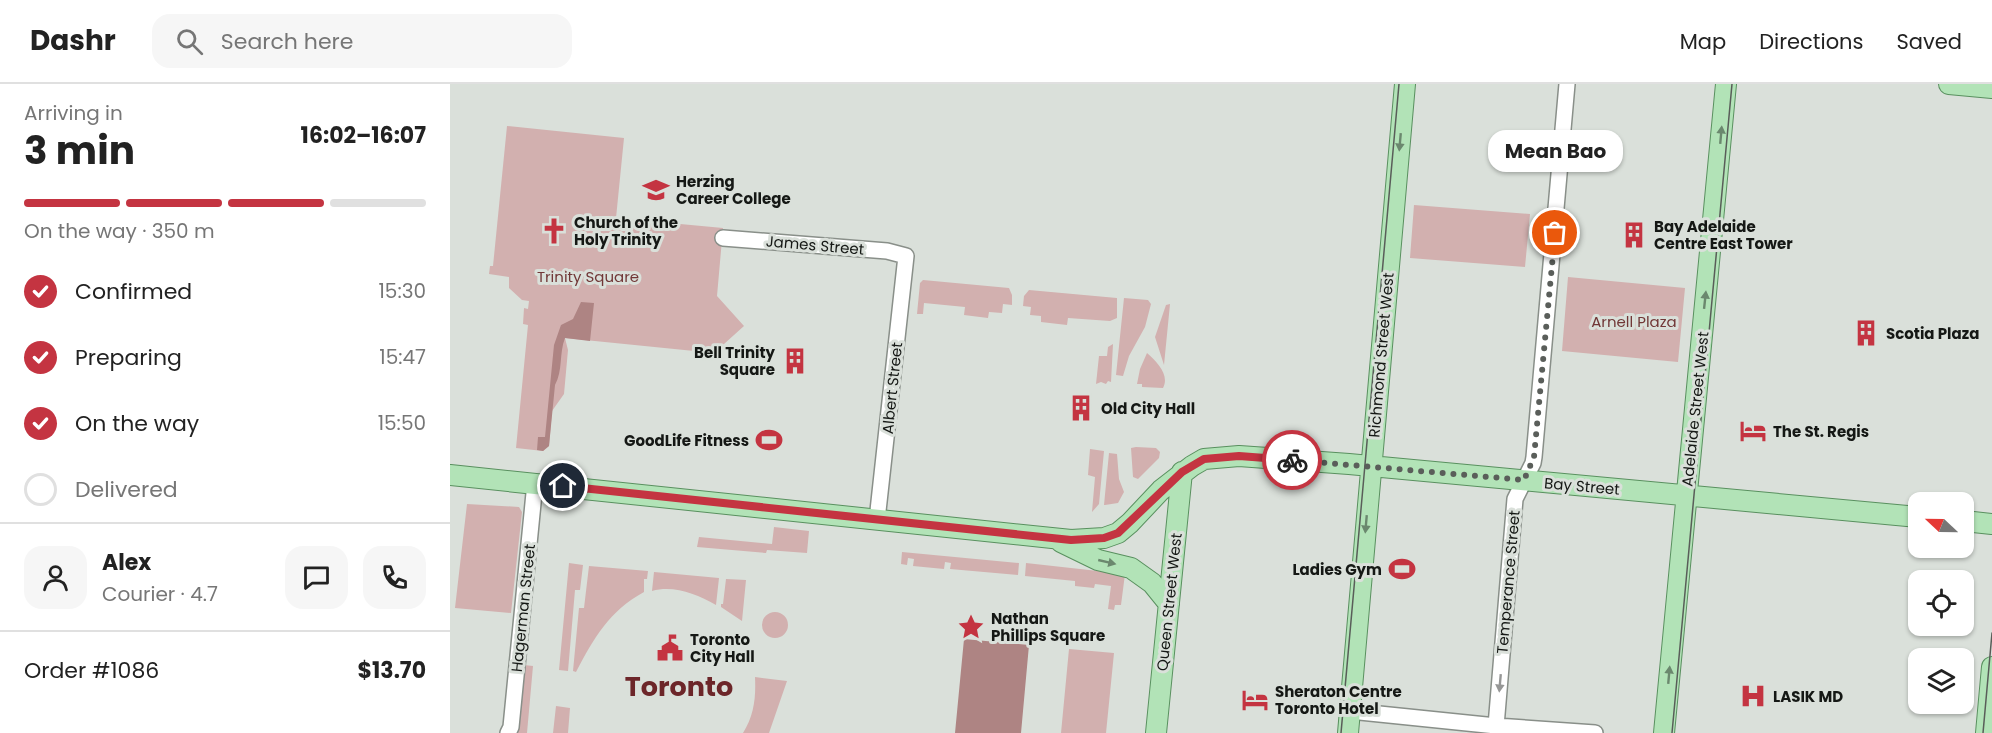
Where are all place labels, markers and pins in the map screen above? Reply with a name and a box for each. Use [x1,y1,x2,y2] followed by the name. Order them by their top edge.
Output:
[1488,131,1622,173] callout: Mean Bao
[676,171,791,209] place label: Herzing Career College
[641,175,671,205] school or university icon: Herzing Career College
[1529,207,1580,258] pin
[574,212,678,250] place label: Church of the Holy Trinity
[539,216,569,246] church icon: Church of the Holy Trinity
[1654,216,1793,254] place label: Bay Adelaide Centre East Tower
[1619,220,1649,250] building icon: Bay Adelaide Centre East Tower
[1851,318,1881,348] building icon: Scotia Plaza
[1886,323,1979,344] place label: Scotia Plaza
[694,342,776,380] place label: Bell Trinity Square
[780,346,810,376] building icon: Bell Trinity Square
[1066,393,1096,423] building icon: Old City Hall
[1101,398,1195,419] place label: Old City Hall
[1738,416,1768,446] hotel icon: The St. Regis
[1773,421,1869,442] place label: The St. Regis
[754,425,784,455] sports icon: GoodLife Fitness
[624,430,749,451] place label: GoodLife Fitness
[537,460,588,511] pin
[1387,554,1417,584] sports icon: Ladies Gym
[1292,559,1382,580] place label: Ladies Gym
[991,608,1105,646] place label: Nathan Phillips Square
[956,612,986,642] place icon: Nathan Phillips Square
[690,629,755,667] place label: Toronto City Hall
[655,633,685,663] public building icon: Toronto City Hall
[1275,681,1402,719] place label: Sheraton Centre Toronto Hotel
[1738,681,1768,711] hospital icon: LASIK MD
[1240,685,1270,715] hotel icon: Sheraton Centre Toronto Hotel
[1773,686,1843,707] place label: LASIK MD

